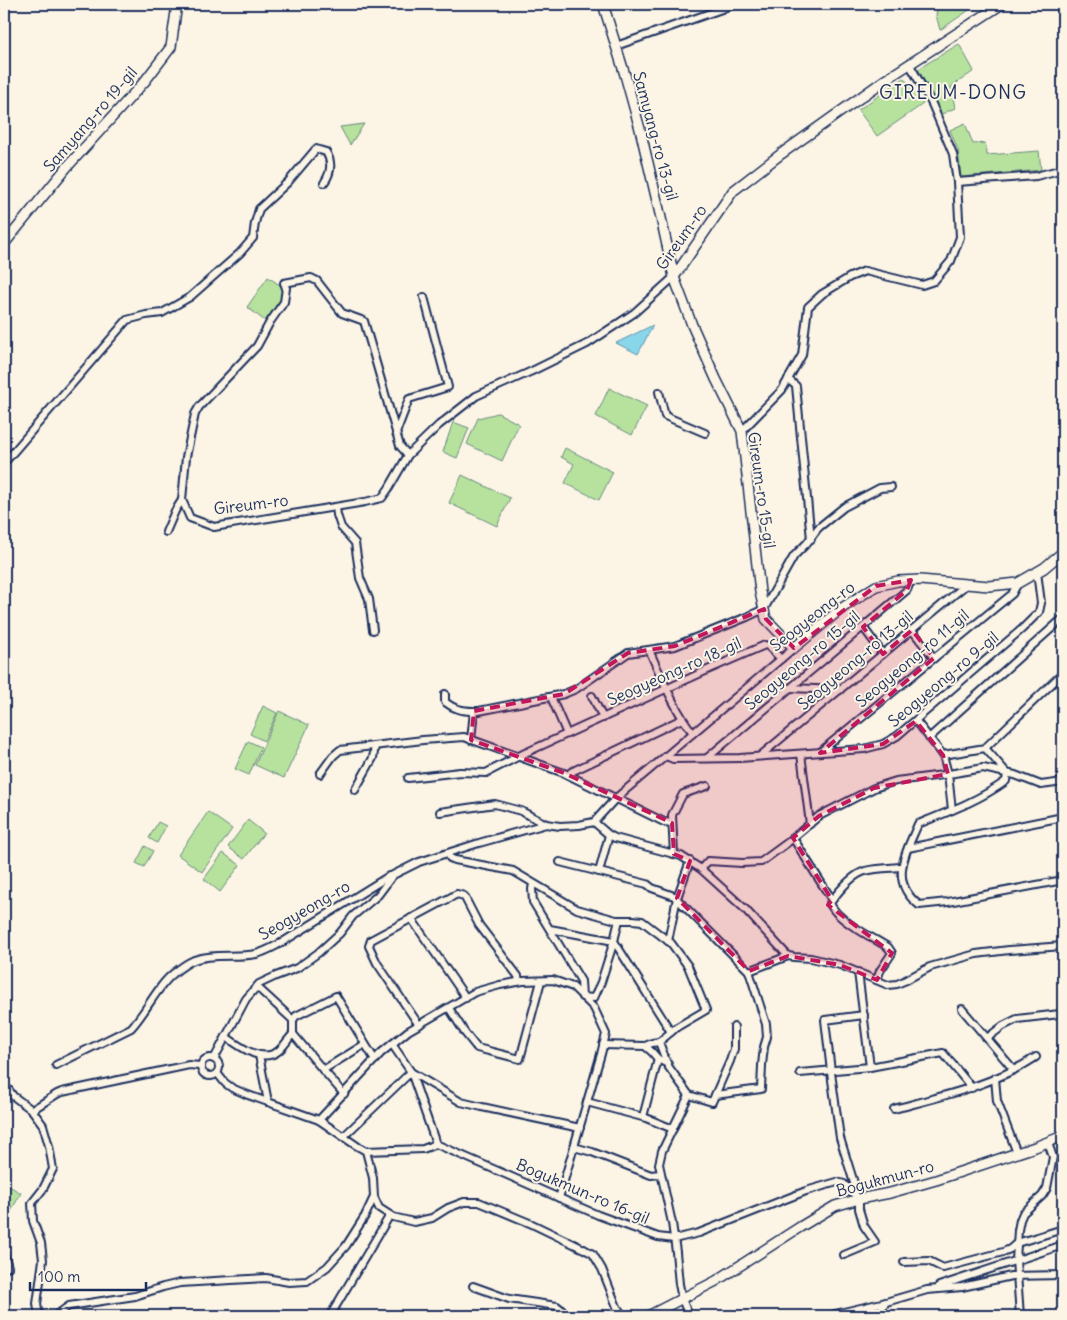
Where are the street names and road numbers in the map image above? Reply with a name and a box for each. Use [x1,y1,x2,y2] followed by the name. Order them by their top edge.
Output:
[39,62,141,176] street label: Samyang-ro 19-gil
[629,69,683,203] street label: Samyang-ro 13-gil
[651,200,711,274] street label: Gireum-ro
[744,430,780,550] street label: Gireum-ro 15-gil
[212,489,290,519] street label: Gireum-ro
[766,577,858,655] street label: Seogyeong-ro
[851,605,973,711] street label: Seogyeong-ro 11-gil
[740,606,864,714] street label: Seogyeong-ro 15-gil
[793,606,917,714] street label: Seogyeong-ro 13-gil
[884,627,1002,731] street label: Seogyeong-ro 9-gil
[604,632,744,710] street label: Seogyeong-ro 18-gil
[255,876,353,944] street label: Seogyeong-ro
[513,1154,653,1228] street label: Bogukmun-ro 16-gil
[834,1155,936,1201] street label: Bogukmun-ro

